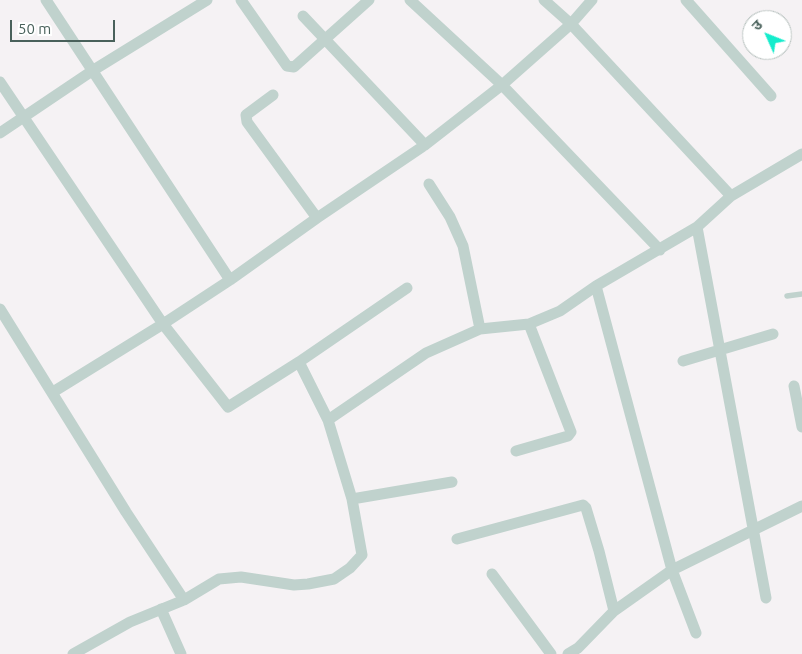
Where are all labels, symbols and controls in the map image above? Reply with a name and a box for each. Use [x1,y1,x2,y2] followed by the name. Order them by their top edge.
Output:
[12,10,118,42] scale bar
[742,10,792,60] north arrow
[748,17,766,34] text: उ
[18,20,51,37] text: 50 m

